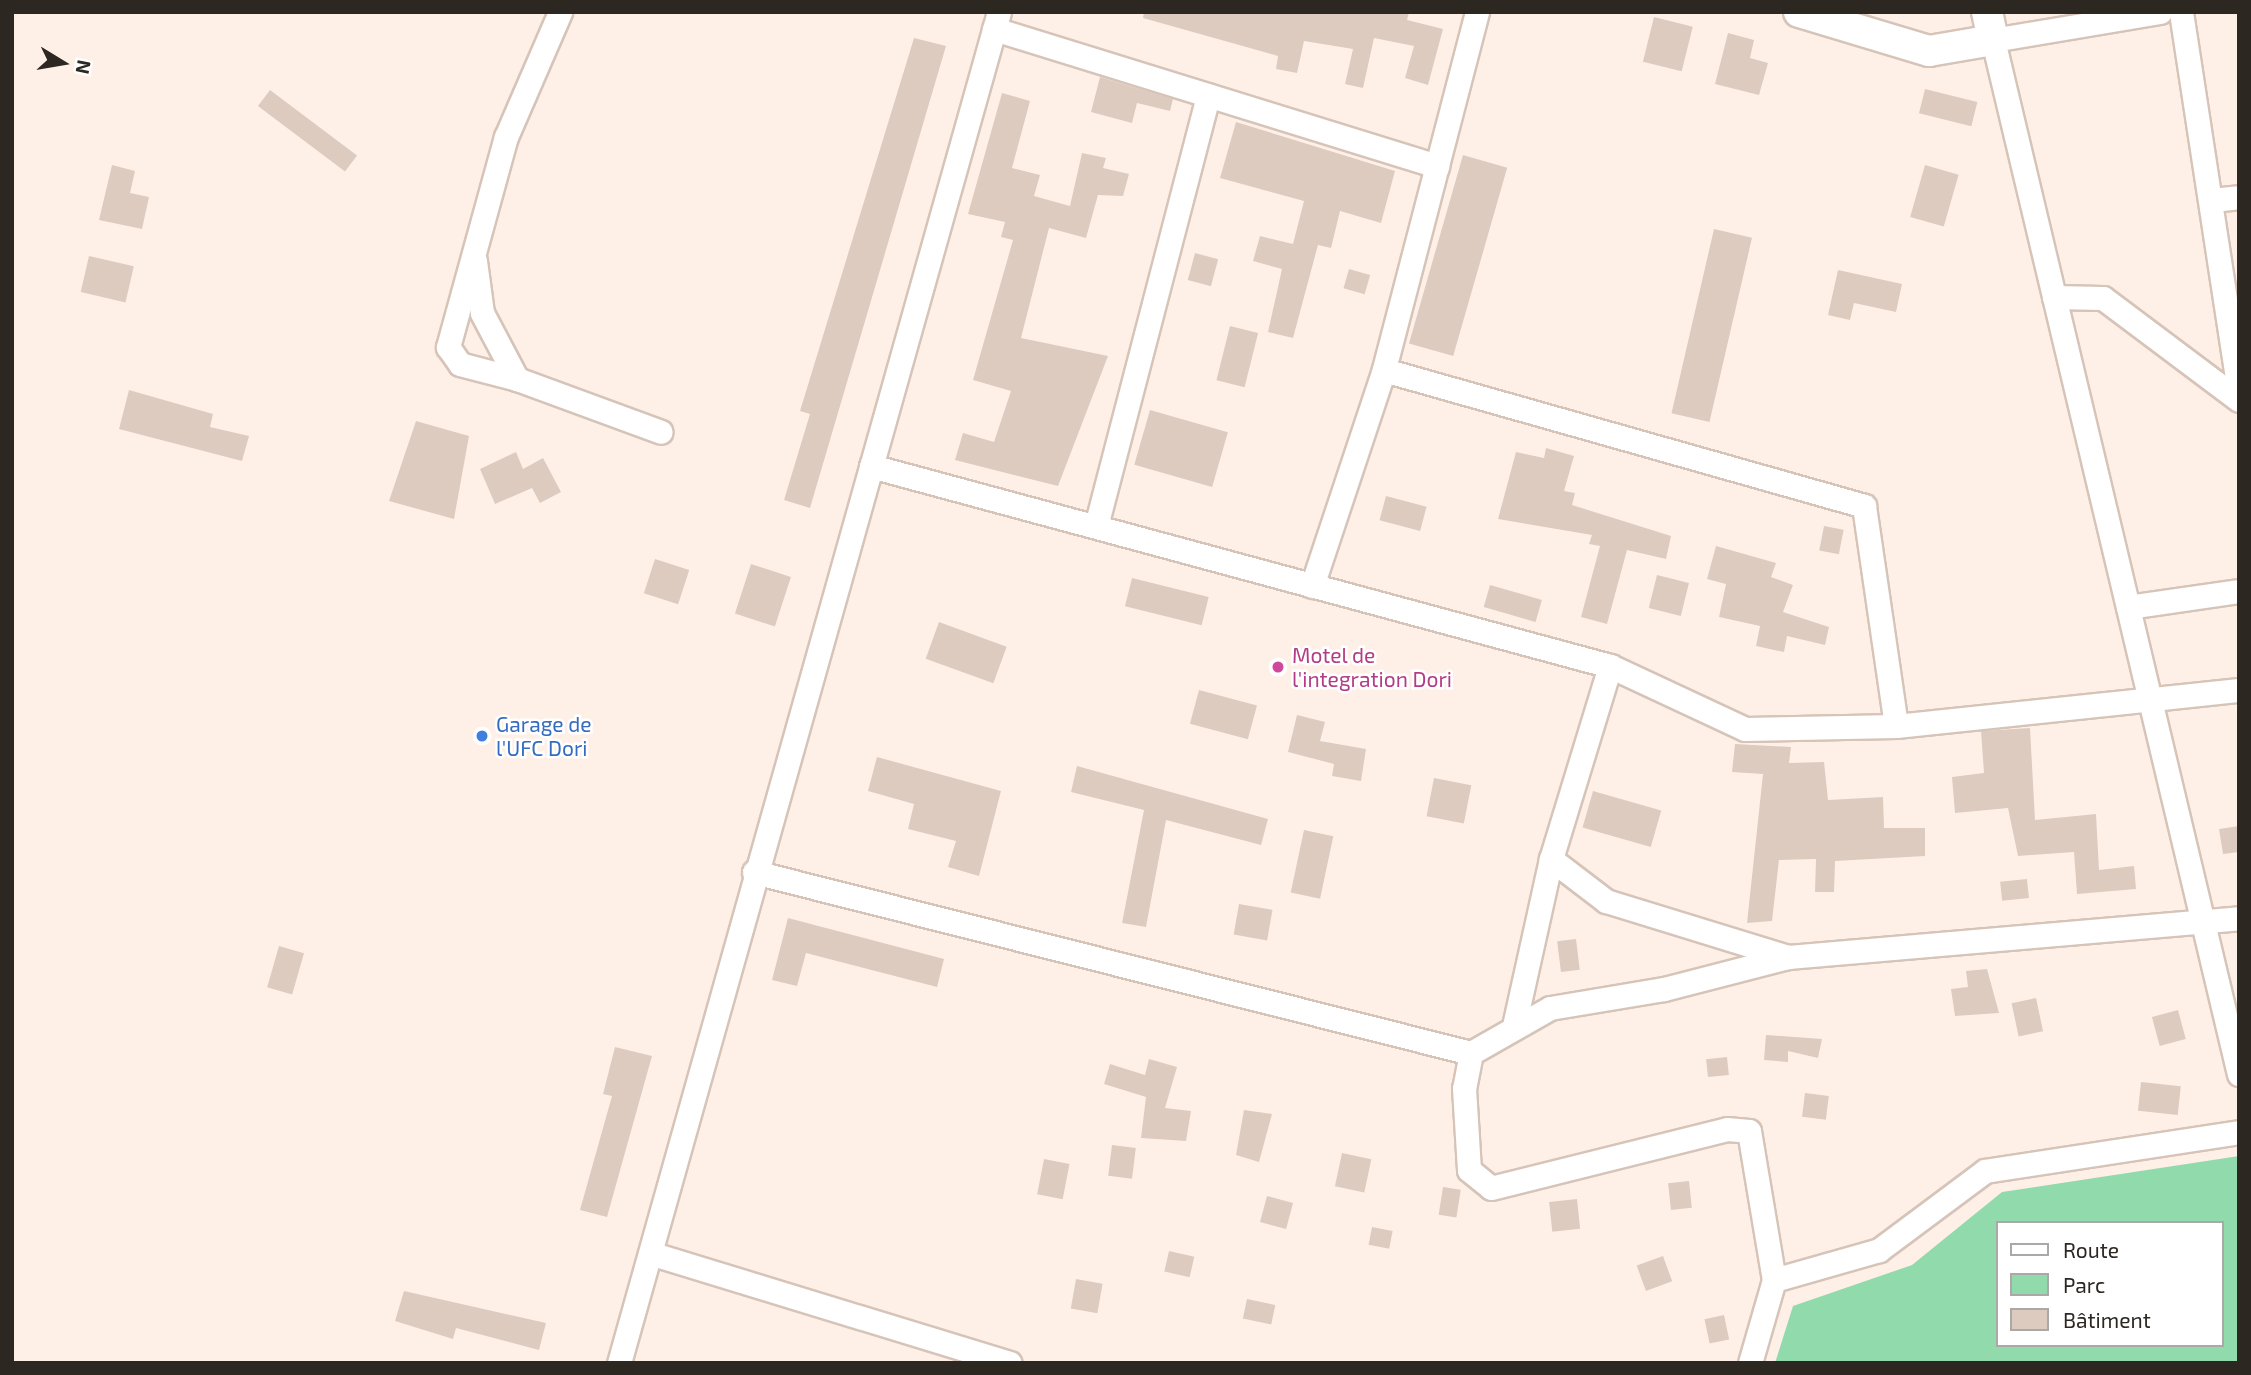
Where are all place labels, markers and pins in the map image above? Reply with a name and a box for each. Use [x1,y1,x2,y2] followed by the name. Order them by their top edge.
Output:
[1292,642,1452,692] place label: Motel de l'integration Dori
[1270,659,1286,675] marker: Motel de l'integration Dori
[496,711,592,761] place label: Garage de l'UFC Dori
[474,728,490,744] marker: Garage de l'UFC Dori

